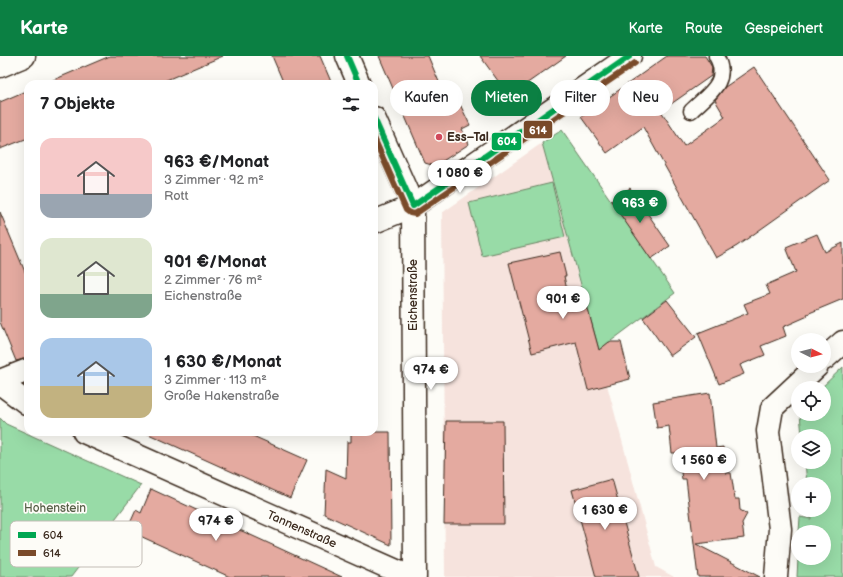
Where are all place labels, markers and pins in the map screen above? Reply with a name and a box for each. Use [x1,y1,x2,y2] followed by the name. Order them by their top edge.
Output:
[447,130,489,145] place label: Ess–Tal
[434,132,444,142] marker: Ess–Tal
[423,160,497,194] pin: 1 080 €
[612,190,668,224] pin: 963 €
[535,286,591,320] pin: 901 €
[403,357,459,391] pin: 974 €
[667,447,741,481] pin: 1 560 €
[568,497,642,531] pin: 1 630 €
[188,508,244,542] pin: 974 €

